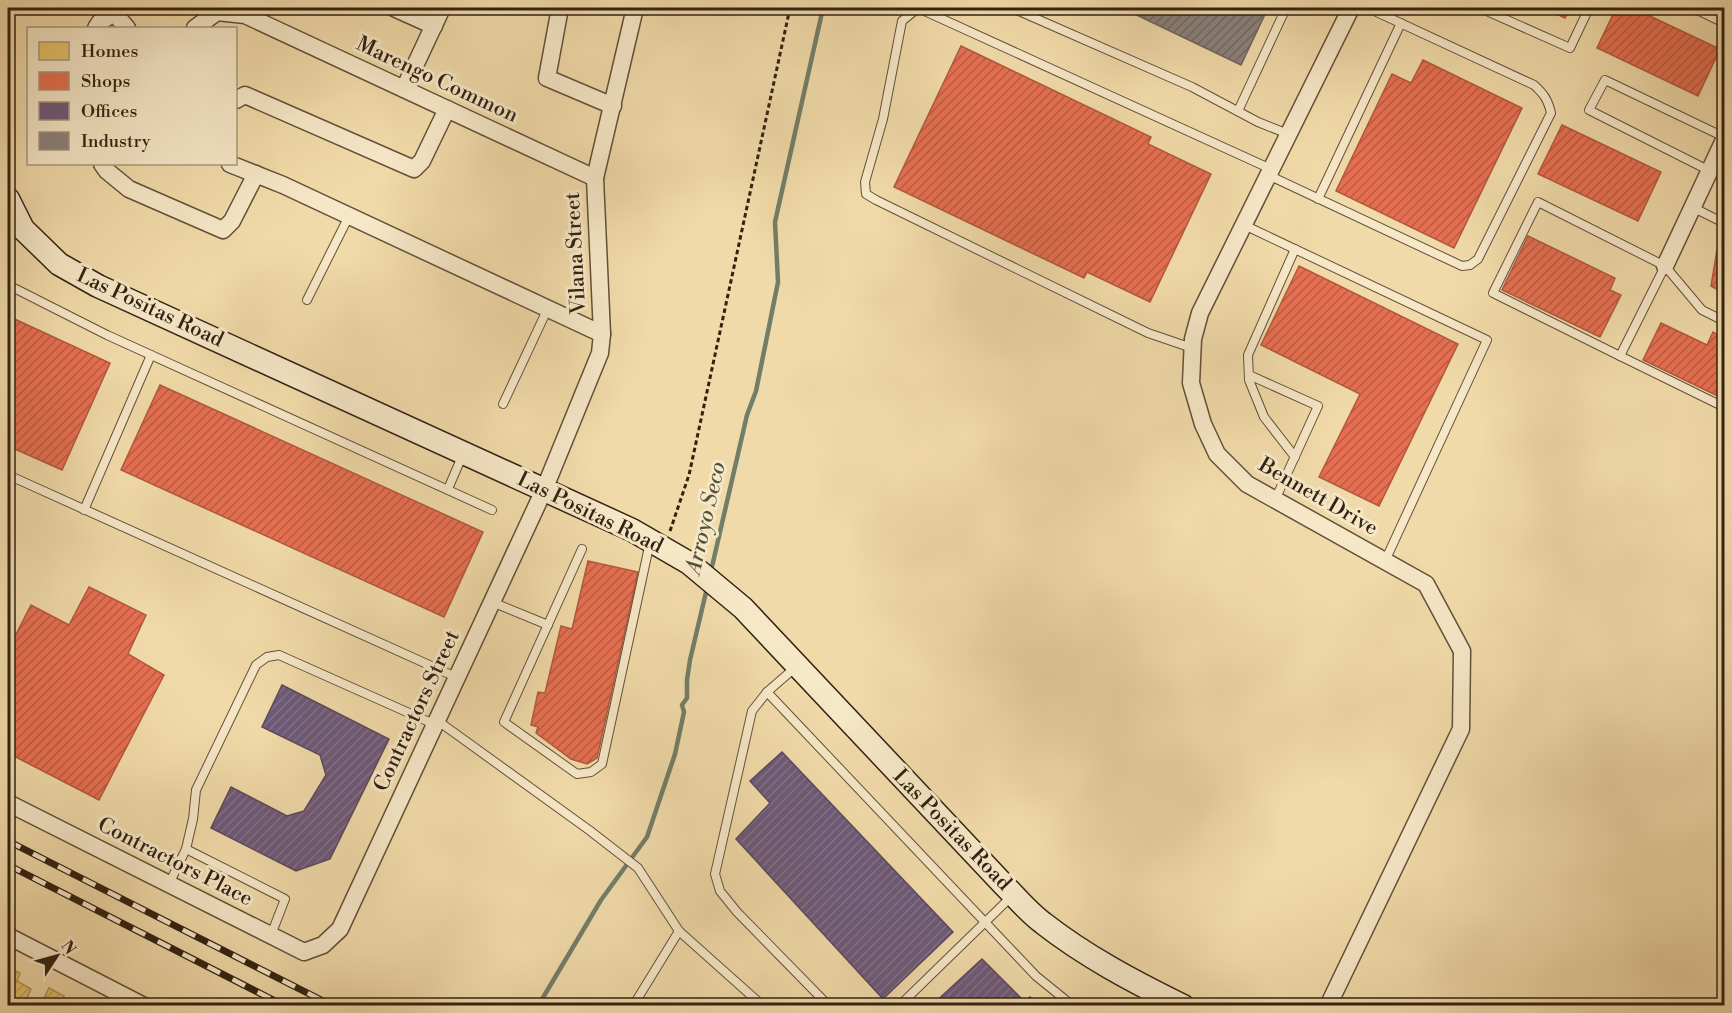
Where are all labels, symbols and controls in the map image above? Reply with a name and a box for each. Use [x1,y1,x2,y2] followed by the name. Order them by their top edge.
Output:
[27,27,237,165] legend
[352,31,522,129] street label: Marengo Common
[81,40,138,63] text: Homes
[81,70,131,93] text: Shops
[81,100,137,123] text: Offices
[81,130,151,153] text: Industry
[560,191,592,316] street label: Vilana Street
[72,263,228,353] street label: Las Positas Road
[1253,452,1382,542] street label: Bennett Drive
[680,459,732,579] water label: Arroyo Seco
[513,466,667,560] street label: Las Positas Road
[368,626,466,796] street label: Contractors Street
[887,764,1017,896] street label: Las Positas Road
[93,812,257,912] street label: Contractors Place
[27,926,87,986] north arrow
[57,937,80,959] text: N

